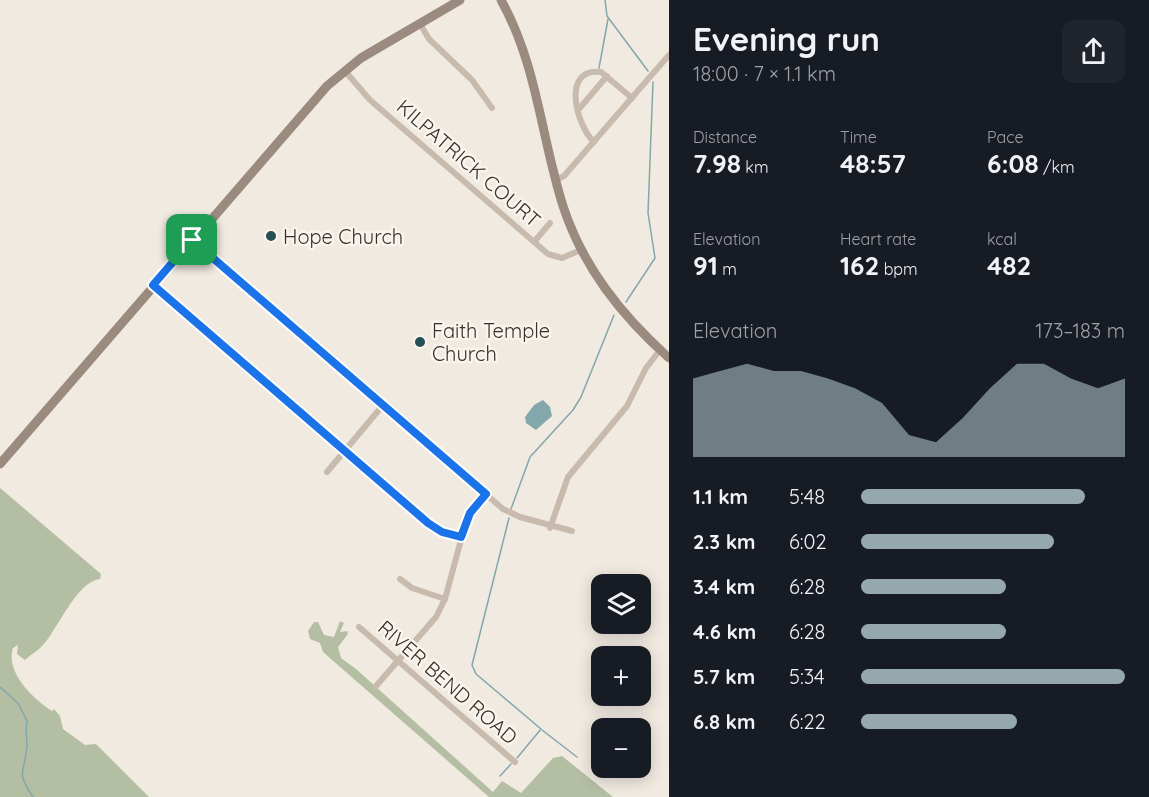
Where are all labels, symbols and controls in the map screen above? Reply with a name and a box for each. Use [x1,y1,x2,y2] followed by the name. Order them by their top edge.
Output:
[693,18,880,59] text: Evening run
[1062,20,1125,83] button: share
[693,61,836,86] text: 18:00 · 7 × 1.1 km
[392,94,546,232] street label: KILPATRICK COURT
[693,127,757,147] text: Distance
[840,127,877,147] text: Time
[987,127,1023,147] text: Pace
[693,147,741,180] text: 7.98
[840,147,906,180] text: 48:57
[987,147,1039,180] text: 6:08
[741,157,768,177] text: km
[1039,157,1075,177] text: /km
[166,214,217,265] pin
[175,223,208,256] icon: arrive
[283,224,403,249] place label: Hope Church
[264,229,278,243] marker: Hope Church
[693,229,760,249] text: Elevation
[840,229,916,249] text: Heart rate
[987,229,1017,249] text: kcal
[693,249,718,282] text: 91
[840,249,879,282] text: 162
[987,249,1031,282] text: 482
[718,259,737,279] text: m
[879,259,918,279] text: bpm
[432,318,550,366] place label: Faith Temple Church
[693,318,777,343] text: Elevation
[1035,318,1125,343] text: 173–183 m
[413,335,427,349] marker: Faith Temple Church
[693,484,748,509] text: 1.1 km
[789,484,825,509] text: 5:48
[693,529,756,554] text: 2.3 km
[789,529,826,554] text: 6:02
[591,574,651,778] map controls
[591,574,651,634] button: layers
[693,574,755,599] text: 3.4 km
[789,574,825,599] text: 6:28
[373,615,523,749] street label: RIVER BEND ROAD
[693,619,756,644] text: 4.6 km
[789,619,825,644] text: 6:28
[591,646,651,706] button: +
[693,664,755,689] text: 5.7 km
[789,664,825,689] text: 5:34
[693,709,755,734] text: 6.8 km
[789,709,826,734] text: 6:22
[591,718,651,778] button: −

